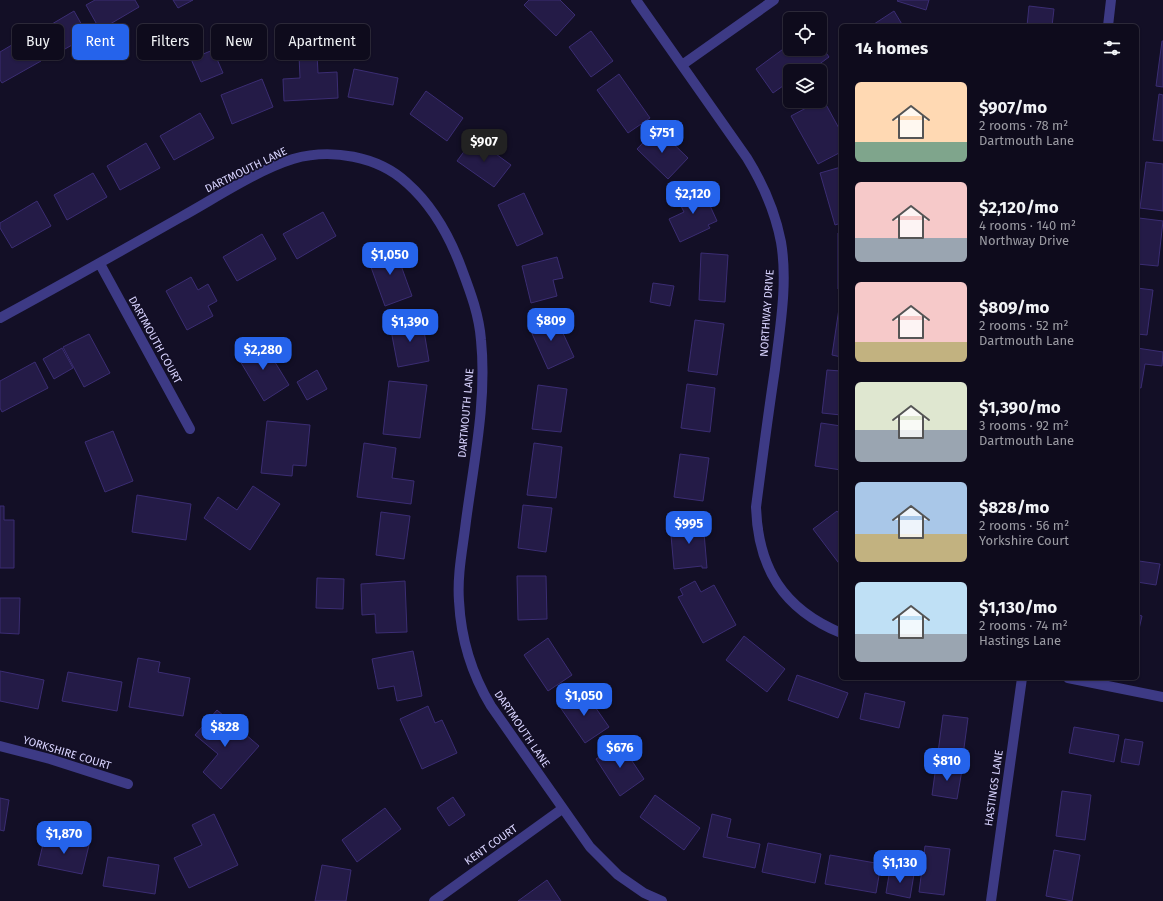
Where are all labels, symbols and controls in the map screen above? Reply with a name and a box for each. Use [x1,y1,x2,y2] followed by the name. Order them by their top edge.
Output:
[783,12,827,108] map controls
[783,12,827,56] button: locate
[12,24,64,60] chip: Buy
[72,24,129,60] chip: Rent
[137,24,203,60] chip: Filters
[211,24,267,60] chip: New
[275,24,370,60] chip: Apartment
[1101,37,1123,59] icon: filters
[855,38,928,59] text: 14 homes
[783,64,827,108] button: layers
[979,97,1047,118] text: $907/mo
[887,98,935,146] icon: home
[979,118,1068,133] text: 2 rooms · 78 m²
[638,120,686,154] pin: $751
[649,125,675,140] text: $751
[460,129,508,163] pin: $907
[979,133,1074,148] text: Dartmouth Lane
[470,134,498,149] text: $907
[203,144,289,196] street label: DARTMOUTH LANE
[660,181,726,215] pin: $2,120
[675,186,711,201] text: $2,120
[979,197,1059,218] text: $2,120/mo
[887,198,935,246] icon: home
[979,218,1076,233] text: 4 rooms · 140 m²
[979,233,1069,248] text: Northway Drive
[357,242,423,276] pin: $1,050
[371,247,409,262] text: $1,050
[757,269,777,357] street label: NORTHWAY DRIVE
[126,294,184,386] street label: DARTMOUTH COURT
[979,297,1049,318] text: $809/mo
[887,298,935,346] icon: home
[527,308,575,342] pin: $809
[377,309,443,343] pin: $1,390
[536,313,566,328] text: $809
[391,314,429,329] text: $1,390
[979,318,1068,333] text: 2 rooms · 52 m²
[979,333,1074,348] text: Dartmouth Lane
[230,337,296,371] pin: $2,280
[244,342,282,357] text: $2,280
[456,368,476,458] street label: DARTMOUTH LANE
[979,397,1061,418] text: $1,390/mo
[887,398,935,446] icon: home
[979,418,1069,433] text: 3 rooms · 92 m²
[979,433,1074,448] text: Dartmouth Lane
[979,497,1049,518] text: $828/mo
[887,498,935,546] icon: home
[665,511,713,545] pin: $995
[675,516,703,531] text: $995
[979,518,1069,533] text: 2 rooms · 56 m²
[979,533,1069,548] text: Yorkshire Court
[979,597,1057,618] text: $1,130/mo
[887,598,935,646] icon: home
[979,618,1068,633] text: 2 rooms · 74 m²
[979,633,1061,648] text: Hastings Lane
[551,683,617,717] pin: $1,050
[492,688,553,770] street label: DARTMOUTH LANE
[565,688,603,703] text: $1,050
[201,714,249,748] pin: $828
[211,719,239,734] text: $828
[21,733,113,773] street label: YORKSHIRE COURT
[596,735,644,769] pin: $676
[606,740,634,755] text: $676
[923,748,971,782] pin: $810
[982,749,1006,827] street label: HASTINGS LANE
[933,753,961,768] text: $810
[31,821,97,855] pin: $1,870
[462,822,520,868] street label: KENT COURT
[46,826,82,841] text: $1,870
[867,850,933,884] pin: $1,130
[883,855,917,870] text: $1,130

